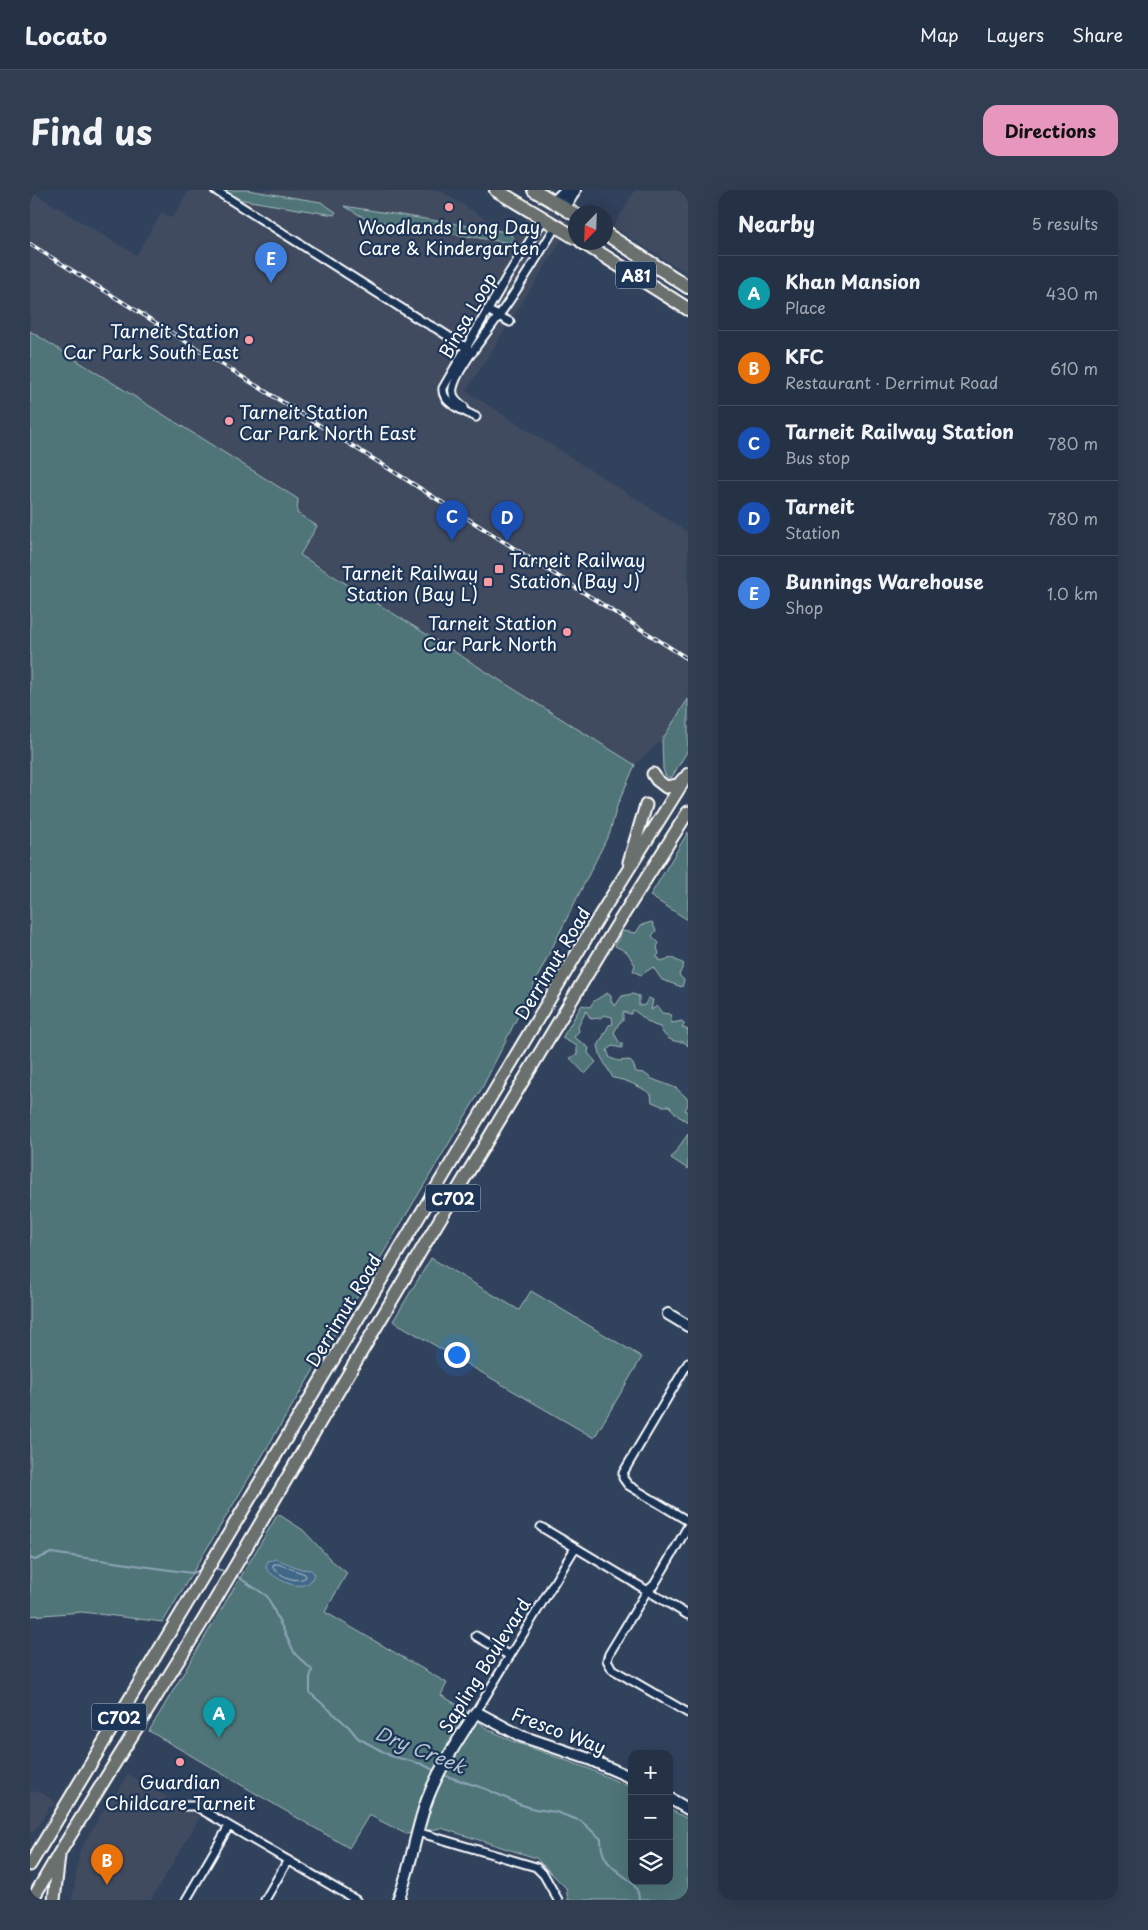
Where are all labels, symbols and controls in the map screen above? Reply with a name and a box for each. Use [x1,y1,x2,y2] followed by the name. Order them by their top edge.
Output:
[25,17,107,53] text: Locato
[920,21,959,48] text: Map
[987,21,1044,48] text: Layers
[1072,21,1123,48] text: Share
[30,104,152,157] text: Find us
[983,105,1118,156] button: Directions
[443,201,455,213] marker: Woodlands Long Day Care & Kindergarten
[568,205,613,250] north arrow
[738,207,815,239] text: Nearby
[1031,211,1098,235] text: 5 results
[358,213,540,261] place label: Woodlands Long Day Care & Kindergarten
[255,242,287,283] pin: E
[616,262,656,288] road number: A81
[432,267,502,363] street label: Binsa Loop
[785,267,920,295] text: Khan Mansion
[748,281,760,305] text: A
[1046,281,1098,305] text: 430 m
[785,295,826,319] text: Place
[63,317,239,365] place label: Tarneit Station Car Park South East
[243,334,255,346] marker: Tarneit Station Car Park South East
[785,342,824,370] text: KFC
[749,356,759,380] text: B
[1050,356,1098,380] text: 610 m
[785,370,998,394] text: Restaurant · Derrimut Road
[239,398,416,446] place label: Tarneit Station Car Park North East
[223,415,235,427] marker: Tarneit Station Car Park North East
[785,417,1014,445] text: Tarneit Railway Station
[748,431,760,455] text: C
[1048,431,1098,455] text: 780 m
[785,445,850,469] text: Bus stop
[785,492,855,520] text: Tarneit
[436,500,468,541] pin: C
[491,501,523,542] pin: D
[748,506,760,530] text: D
[1048,506,1098,530] text: 780 m
[785,520,840,544] text: Station
[509,546,645,594] place label: Tarneit Railway Station (Bay J)
[342,559,478,607] place label: Tarneit Railway Station (Bay L)
[493,563,505,575] marker: Tarneit Railway Station (Bay J)
[785,567,984,595] text: Bunnings Warehouse
[482,576,494,588] marker: Tarneit Railway Station (Bay L)
[749,581,759,605] text: E
[1047,581,1098,605] text: 1.0 km
[785,595,823,619] text: Shop
[423,609,557,657] place label: Tarneit Station Car Park North
[561,626,573,638] marker: Tarneit Station Car Park North
[508,901,596,1025] street label: Derrimut Road
[426,1184,480,1211] road number: C702
[299,1248,387,1372] street label: Derrimut Road
[444,1342,470,1368] your location
[432,1592,536,1738] street label: Sapling Boulevard
[203,1697,235,1738] pin: A
[508,1700,610,1760] street label: Fresco Way
[92,1704,146,1730] road number: C702
[371,1718,472,1780] water label: Dry Creek
[628,1750,673,1885] map controls
[628,1750,673,1795] button: +
[174,1756,186,1768] marker: Guardian Childcare Tarneit
[105,1768,255,1816] place label: Guardian Childcare Tarneit
[628,1795,673,1840] button: −
[628,1840,673,1885] button: layers
[91,1844,123,1885] pin: B

